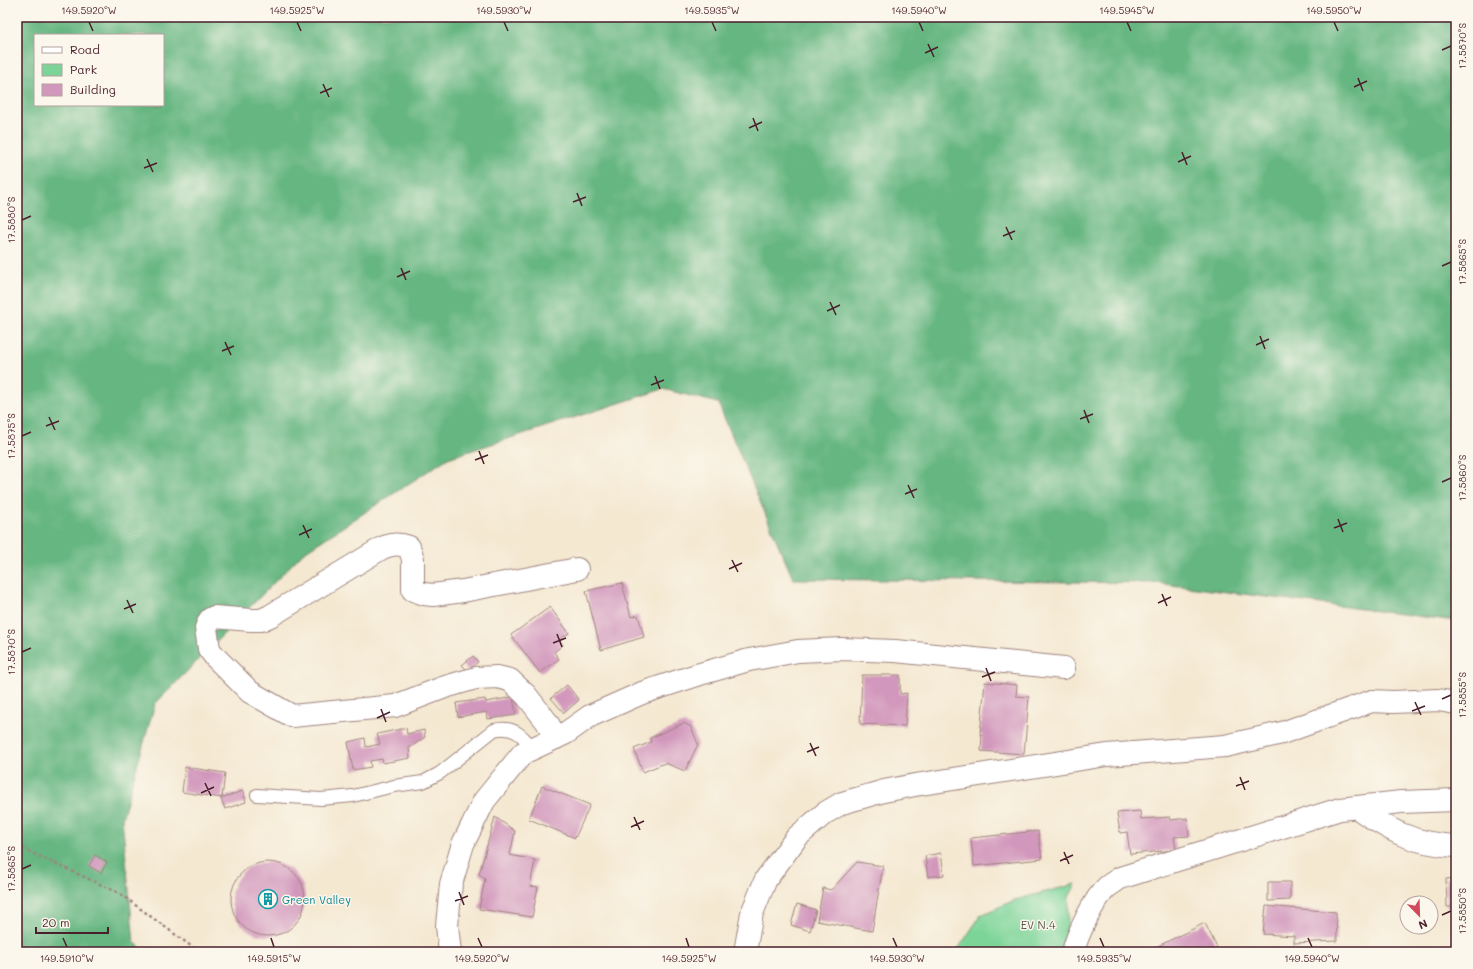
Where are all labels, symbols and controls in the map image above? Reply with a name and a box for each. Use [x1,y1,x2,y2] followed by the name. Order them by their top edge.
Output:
[61,3,117,17] text: 149.5920°W
[270,3,325,17] text: 149.5925°W
[476,3,532,17] text: 149.5930°W
[684,3,740,17] text: 149.5935°W
[891,3,947,17] text: 149.5940°W
[1099,3,1155,17] text: 149.5945°W
[1306,3,1362,17] text: 149.5950°W
[1455,23,1469,69] text: 17.5870°S
[34,34,164,106] legend
[70,41,100,57] text: Road
[70,61,97,77] text: Park
[70,81,116,97] text: Building
[4,196,18,243] text: 17.5880°S
[1455,239,1469,285] text: 17.5865°S
[4,413,18,459] text: 17.5875°S
[1455,454,1469,501] text: 17.5860°S
[4,629,18,675] text: 17.5870°S
[1455,672,1469,718] text: 17.5855°S
[4,846,18,892] text: 17.5865°S
[1455,887,1469,934] text: 17.5850°S
[257,888,279,910] building icon: Green Valley
[282,892,351,907] place label: Green Valley
[1399,895,1439,935] north arrow
[36,909,108,935] scale bar
[42,914,70,930] text: 20 m
[1416,916,1430,933] text: N
[1021,917,1056,932] park label: EV N.4
[40,951,94,965] text: 149.5910°W
[247,951,301,965] text: 149.5915°W
[454,951,510,965] text: 149.5920°W
[662,951,717,965] text: 149.5925°W
[869,951,925,965] text: 149.5930°W
[1076,951,1132,965] text: 149.5935°W
[1284,951,1340,965] text: 149.5940°W

